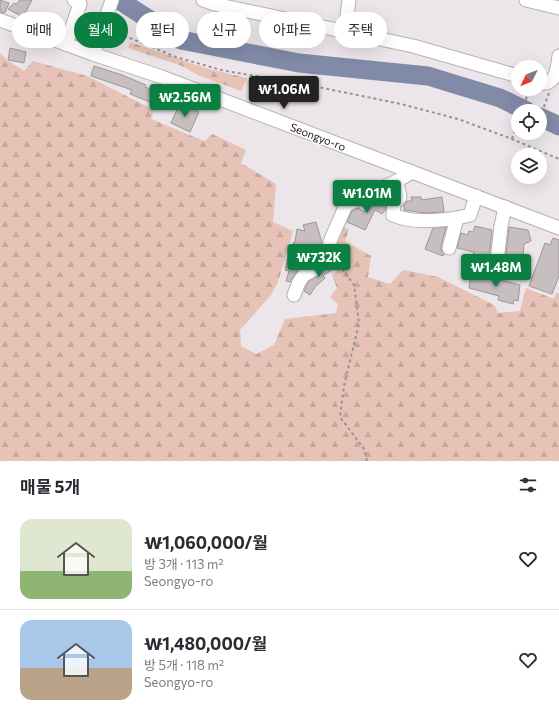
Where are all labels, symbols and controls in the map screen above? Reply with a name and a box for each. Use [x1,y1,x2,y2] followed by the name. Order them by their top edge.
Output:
[12,12,66,48] chip: 매매
[74,12,128,48] chip: 월세
[136,12,189,48] chip: 필터
[197,12,251,48] chip: 신규
[259,12,326,48] chip: 아파트
[334,12,387,48] chip: 주택
[511,60,547,96] north arrow
[511,60,547,184] map controls
[251,76,317,110] pin: ₩1.06M
[258,81,310,97] text: ₩1.06M
[152,84,218,118] pin: ₩2.56M
[159,89,211,105] text: ₩2.56M
[511,104,547,140] button: locate
[288,120,348,153] street label: Seongyo-ro
[511,148,547,184] button: layers
[334,180,400,214] pin: ₩1.01M
[342,185,392,201] text: ₩1.01M
[291,244,347,278] pin: ₩732K
[296,249,342,265] text: ₩732K
[463,254,529,288] pin: ₩1.48M
[470,259,522,275] text: ₩1.48M
[517,474,539,496] icon: filters
[20,476,80,497] text: 매물 5개
[144,532,268,553] text: ₩1,060,000/월
[52,535,100,583] icon: home
[517,548,539,570] icon: heart
[144,556,223,572] text: 방 3개 · 113 m²
[144,573,213,589] text: Seongyo-ro
[144,633,267,654] text: ₩1,480,000/월
[52,636,100,684] icon: home
[517,649,539,671] icon: heart
[144,657,224,673] text: 방 5개 · 118 m²
[144,674,213,690] text: Seongyo-ro

